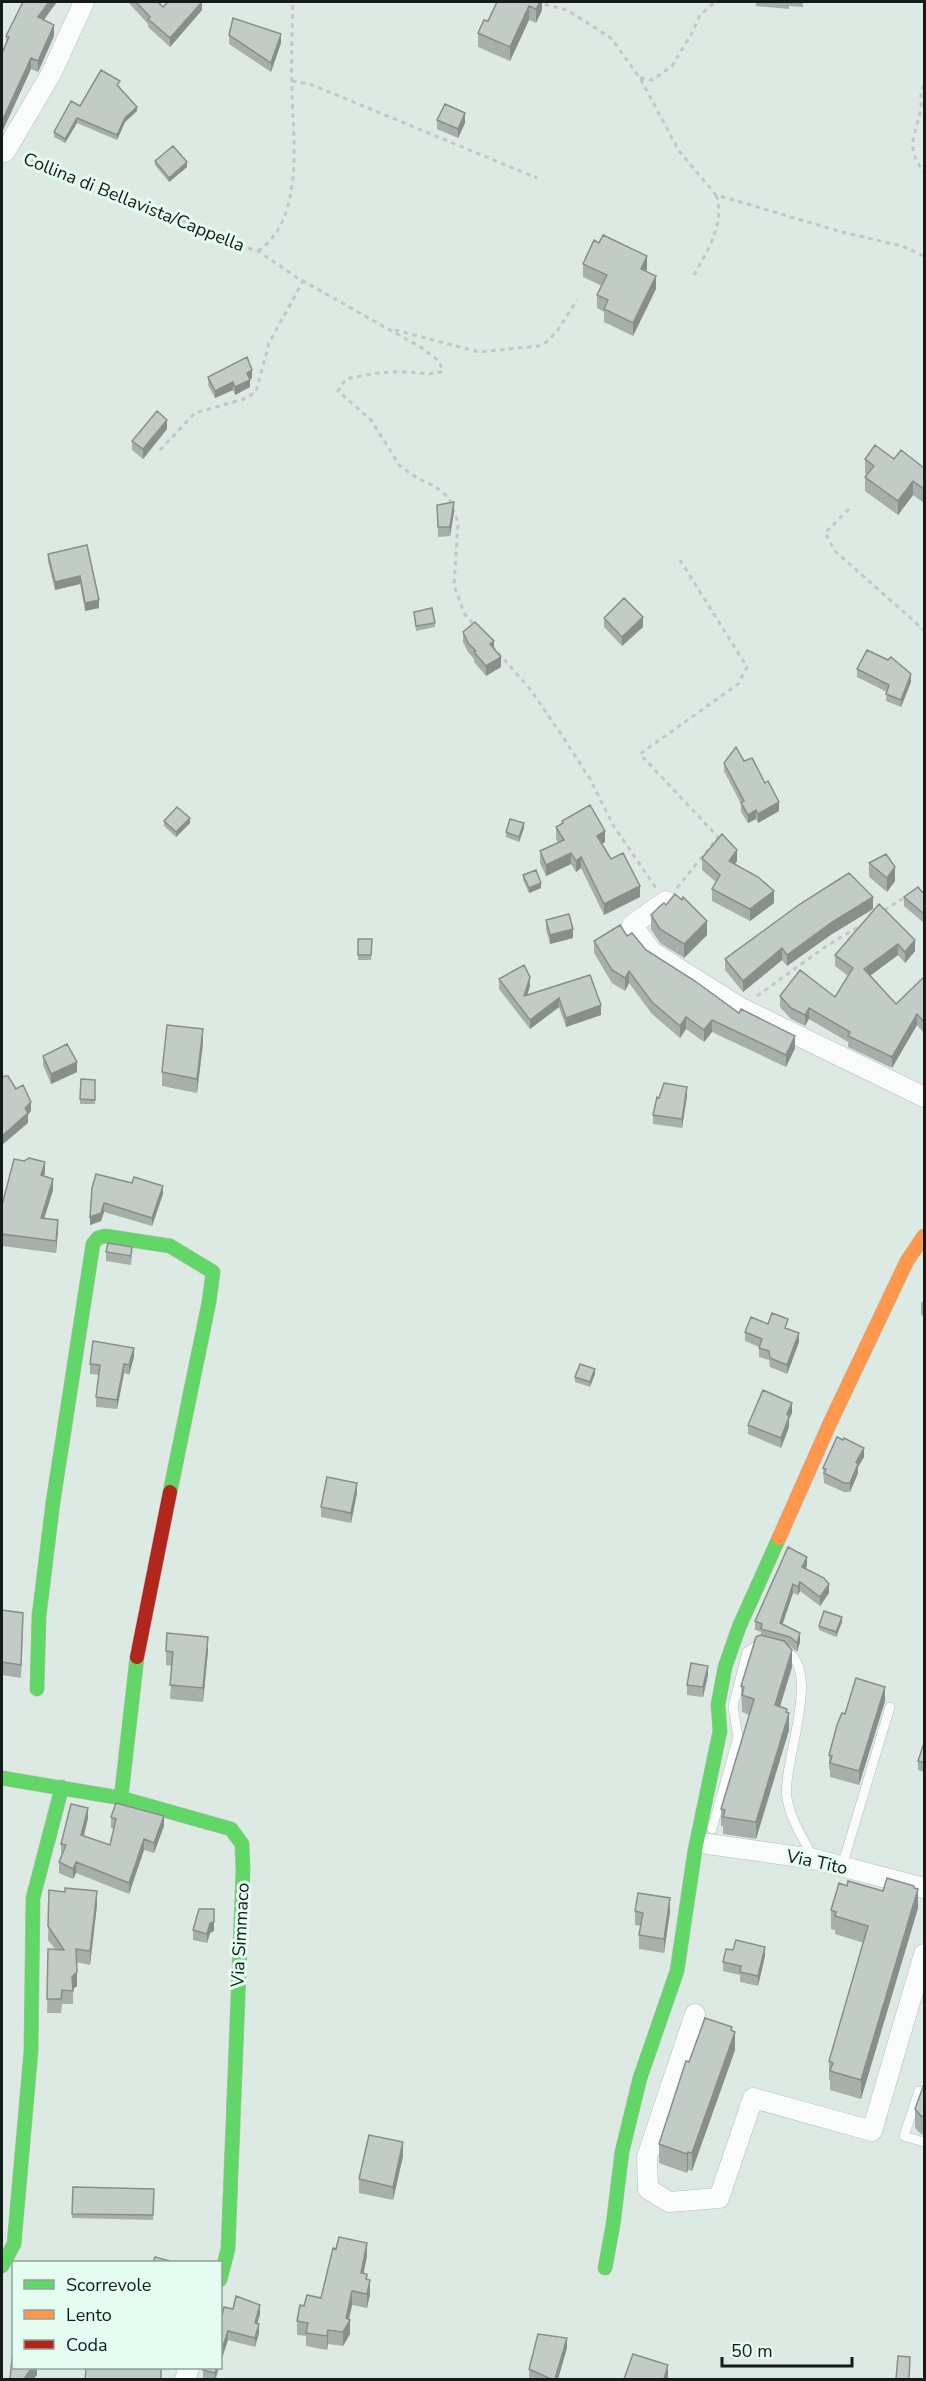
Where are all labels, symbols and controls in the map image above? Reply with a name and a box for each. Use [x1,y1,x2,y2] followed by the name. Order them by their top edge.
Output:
[20,147,248,257] street label: Collina di Bellavista/Cappella
[783,1844,850,1880] street label: Via Tito
[225,1882,255,1989] street label: Via Simmaco
[12,2261,222,2369] legend
[66,2273,151,2297] text: Scorrevole
[66,2303,112,2327] text: Lento
[722,2330,852,2368] scale bar
[66,2333,108,2357] text: Coda
[731,2339,773,2363] text: 50 m

